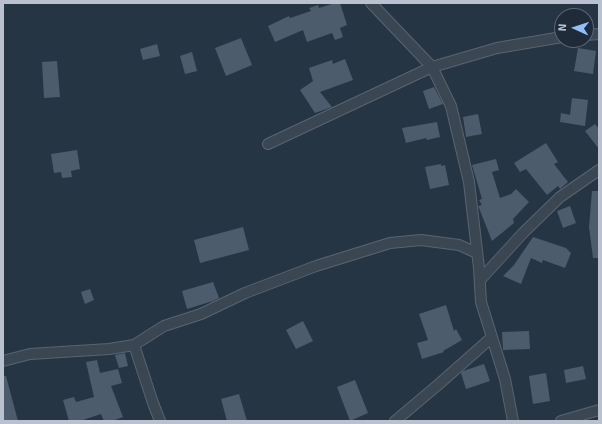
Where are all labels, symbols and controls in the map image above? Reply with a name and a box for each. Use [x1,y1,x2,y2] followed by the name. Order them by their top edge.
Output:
[554,8,594,48] north arrow
[556,23,569,32] text: N

